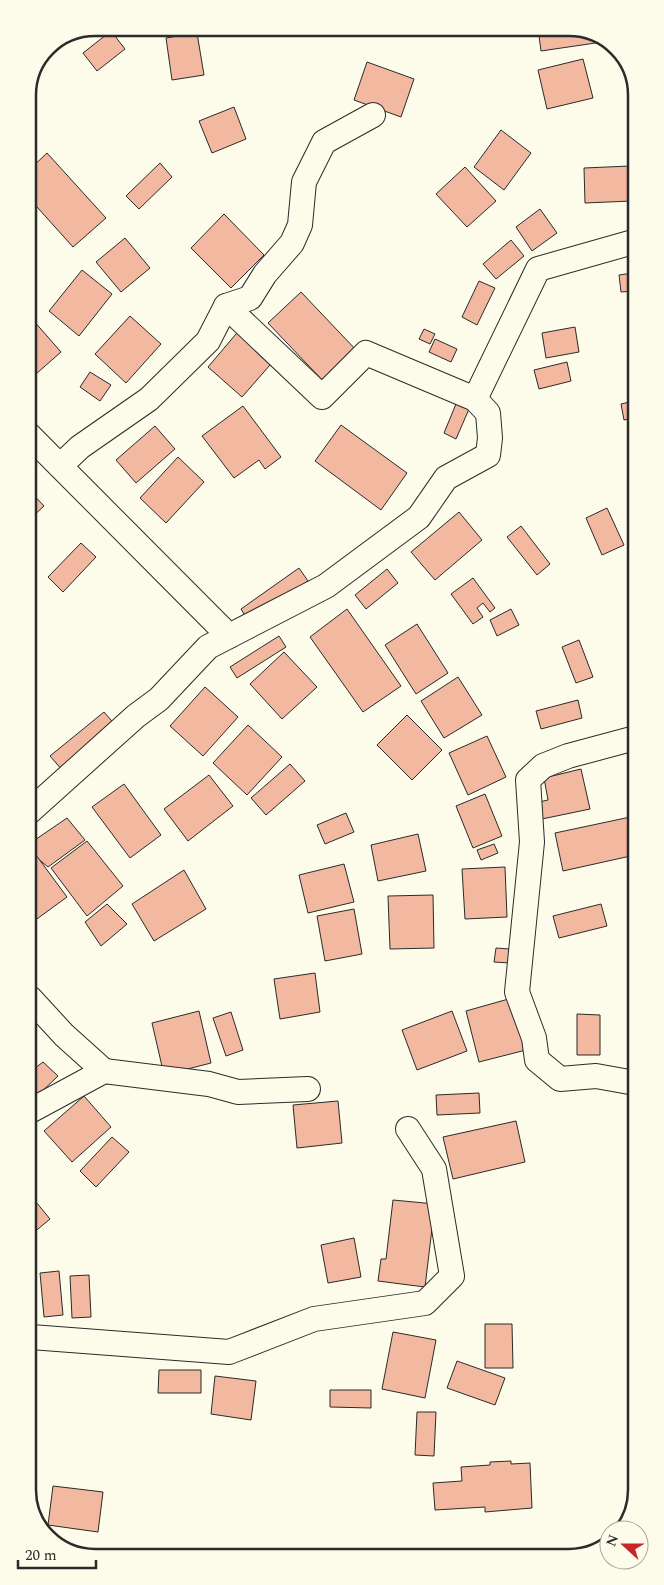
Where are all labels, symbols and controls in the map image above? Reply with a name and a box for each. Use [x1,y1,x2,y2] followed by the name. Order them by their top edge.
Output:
[599,1520,649,1570] north arrow
[600,1531,624,1550] text: N
[18,1538,95,1570] scale bar
[25,1544,57,1567] text: 20 m

